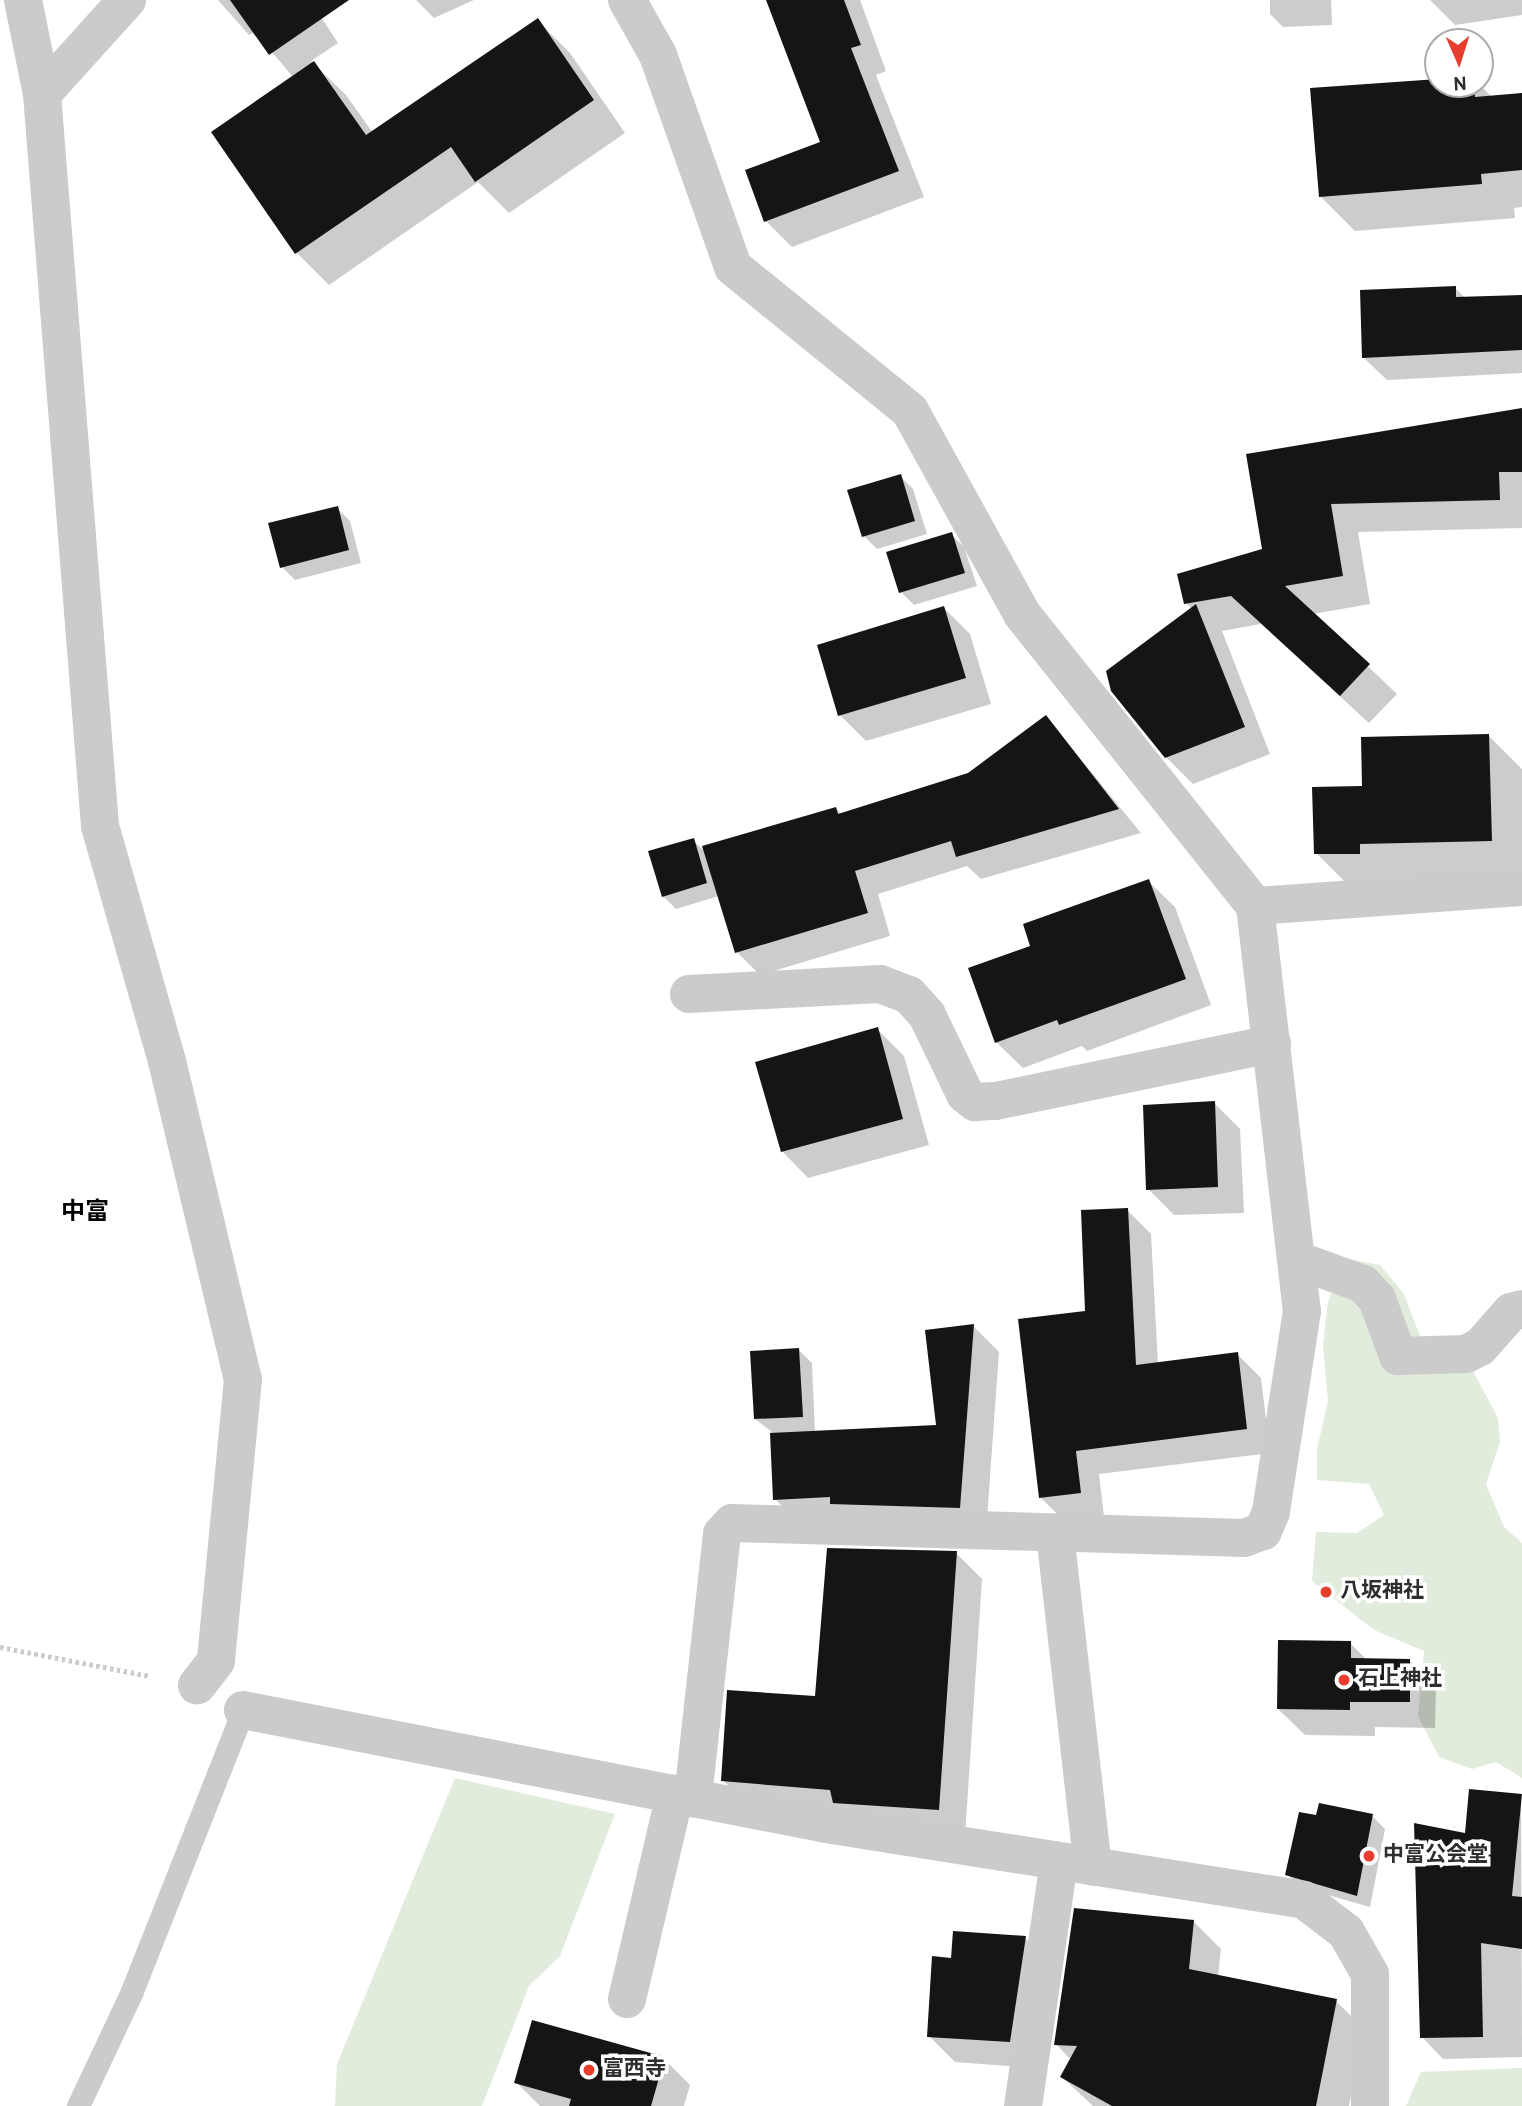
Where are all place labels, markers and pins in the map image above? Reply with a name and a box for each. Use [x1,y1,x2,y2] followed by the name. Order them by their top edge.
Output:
[1340,1579,1424,1605] place label: 八坂神社
[1318,1584,1334,1600] marker: 八坂神社
[1358,1667,1442,1693] place label: 石上神社
[1336,1672,1352,1688] marker: 石上神社
[1383,1843,1488,1869] place label: 中富公会堂
[1361,1848,1377,1864] marker: 中富公会堂
[603,2057,666,2083] place label: 富西寺
[581,2062,597,2078] marker: 富西寺

